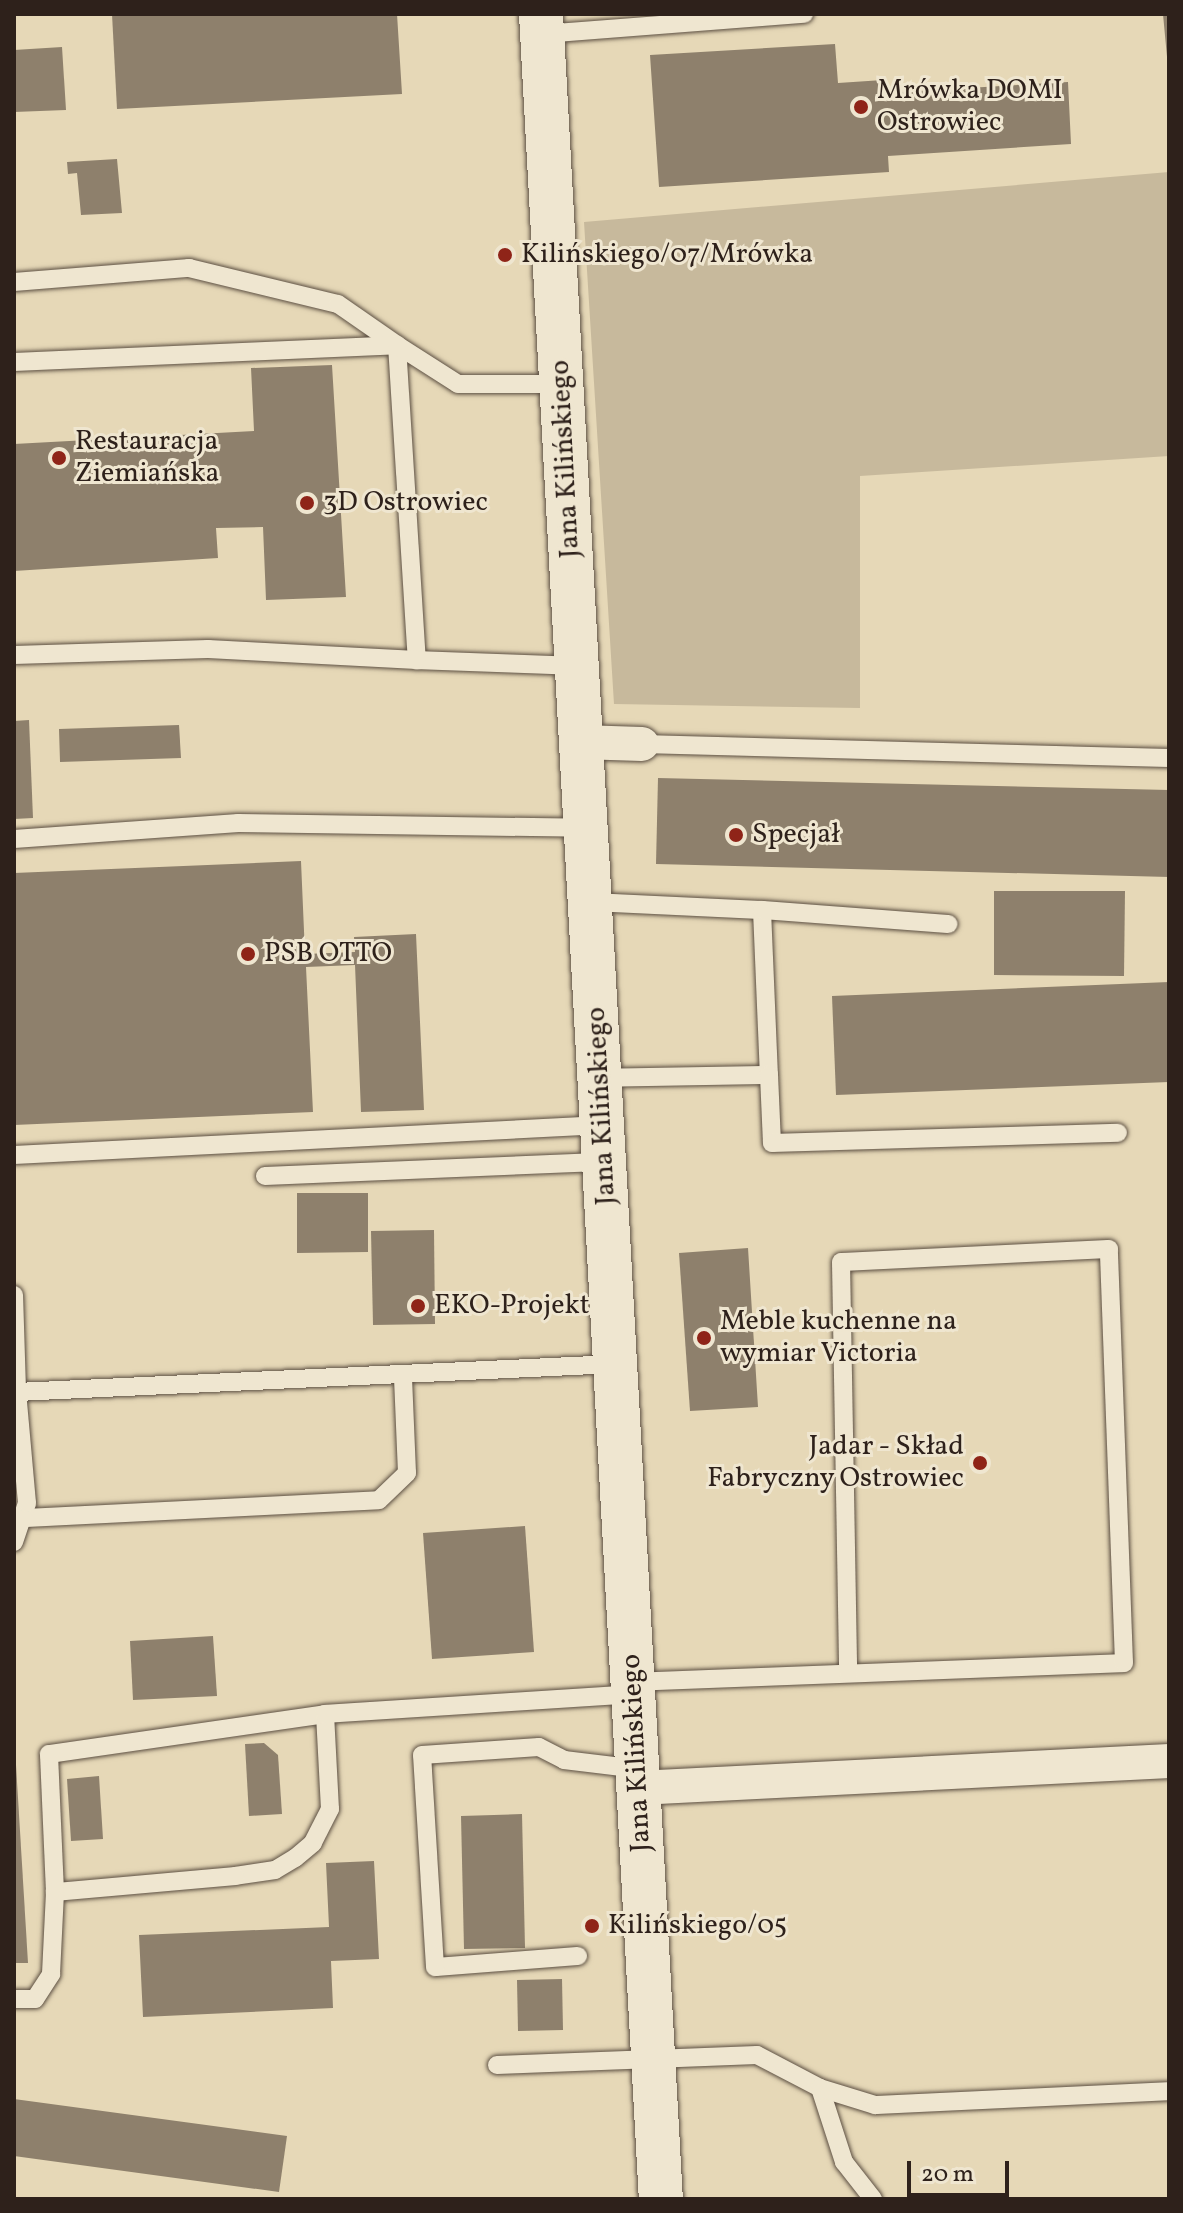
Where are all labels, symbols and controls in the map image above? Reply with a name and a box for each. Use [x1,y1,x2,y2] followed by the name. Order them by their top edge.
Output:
[877,74,1063,140] place label: Mrówka DOMI Ostrowiec
[852,98,870,116] marker: Mrówka DOMI Ostrowiec
[521,238,813,272] place label: Kilińskiego/07/Mrówka
[496,246,514,264] marker: Kilińskiego/07/Mrówka
[544,359,588,559] street label: Jana Kilińskiego
[75,425,219,491] place label: Restauracja Ziemiańska
[50,449,68,467] marker: Restauracja Ziemiańska
[323,486,488,520] place label: 3D Ostrowiec
[298,494,316,512] marker: 3D Ostrowiec
[752,818,840,852] place label: Specjał
[727,826,745,844] marker: Specjał
[264,937,392,971] place label: PSB OTTO
[239,945,257,963] marker: PSB OTTO
[580,1006,624,1206] street label: Jana Kilińskiego
[434,1289,590,1323] place label: EKO-Projekt
[409,1297,427,1315] marker: EKO-Projekt
[720,1305,957,1371] place label: Meble kuchenne na wymiar Victoria
[695,1329,713,1347] marker: Meble kuchenne na wymiar Victoria
[706,1430,964,1496] place label: Jadar - Skład Fabryczny Ostrowiec
[971,1454,989,1472] marker: Jadar - Skład Fabryczny Ostrowiec
[615,1653,659,1853] street label: Jana Kilińskiego
[608,1909,787,1943] place label: Kilińskiego/05
[583,1917,601,1935] marker: Kilińskiego/05
[911,2145,1013,2195] scale bar
[921,2158,974,2192] text: 20 m

